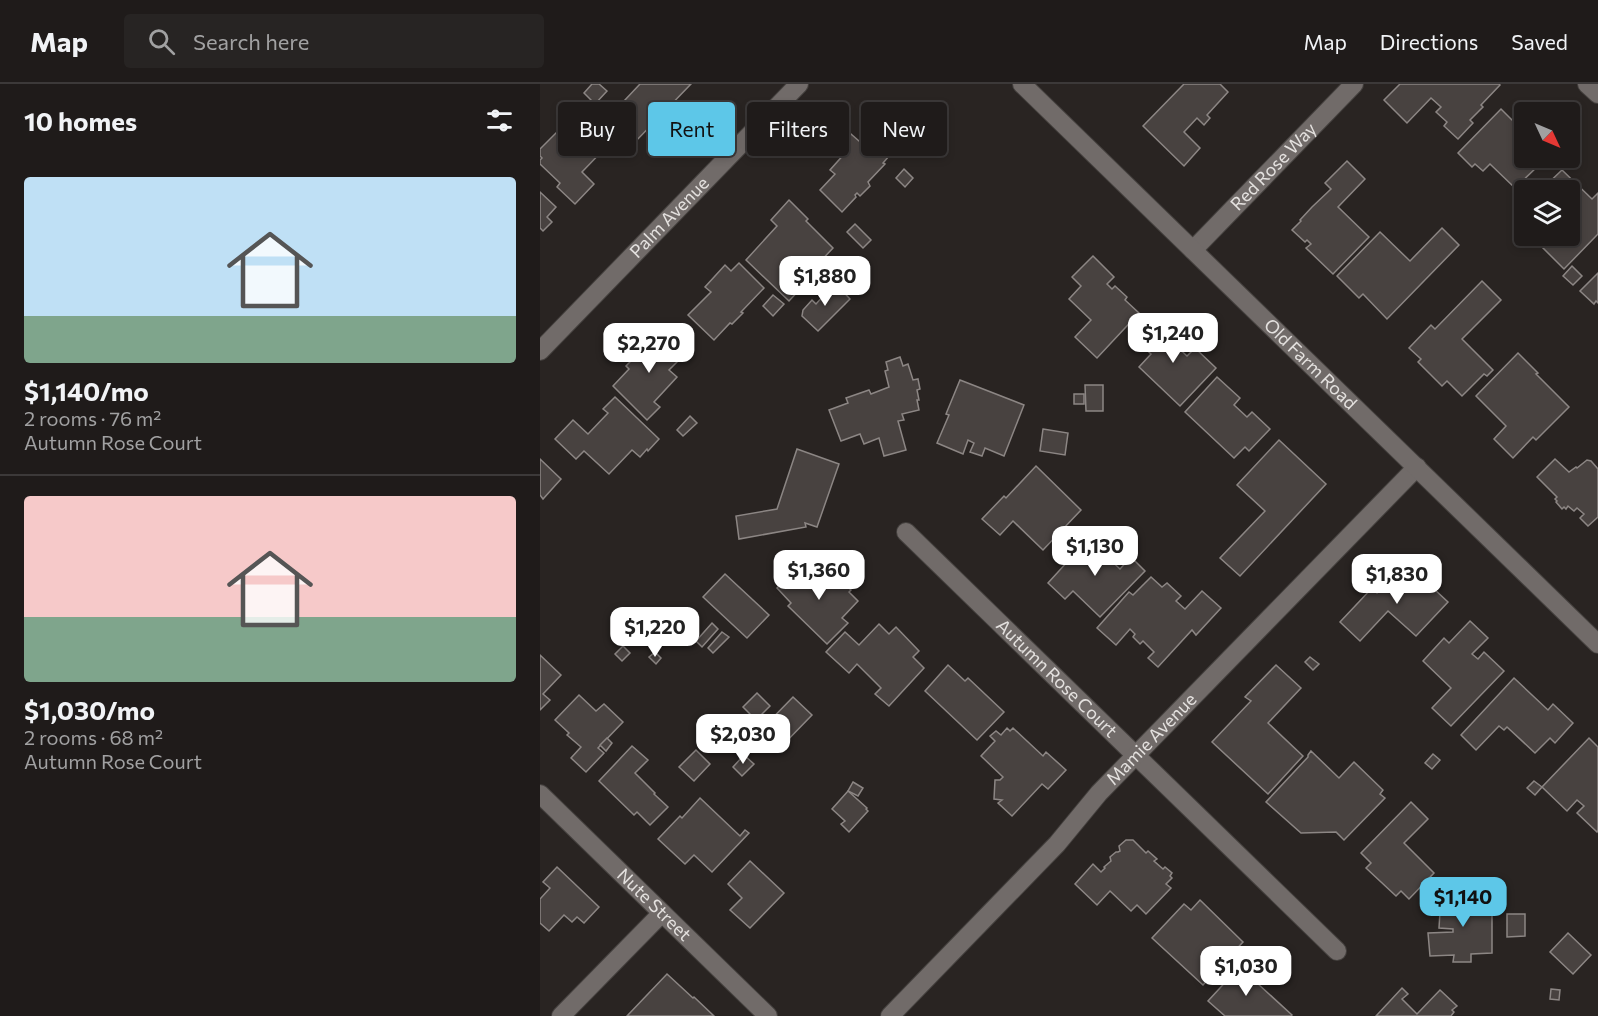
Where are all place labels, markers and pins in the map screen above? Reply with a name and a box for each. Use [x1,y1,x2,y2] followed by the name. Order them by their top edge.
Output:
[776,256,874,307] pin: $1,880
[1124,313,1222,364] pin: $1,240
[600,323,698,374] pin: $2,270
[1046,526,1144,577] pin: $1,130
[770,550,868,601] pin: $1,360
[1348,554,1446,605] pin: $1,830
[606,607,704,658] pin: $1,220
[694,714,792,765] pin: $2,030
[1414,877,1512,928] pin: $1,140
[1197,946,1295,997] pin: $1,030

